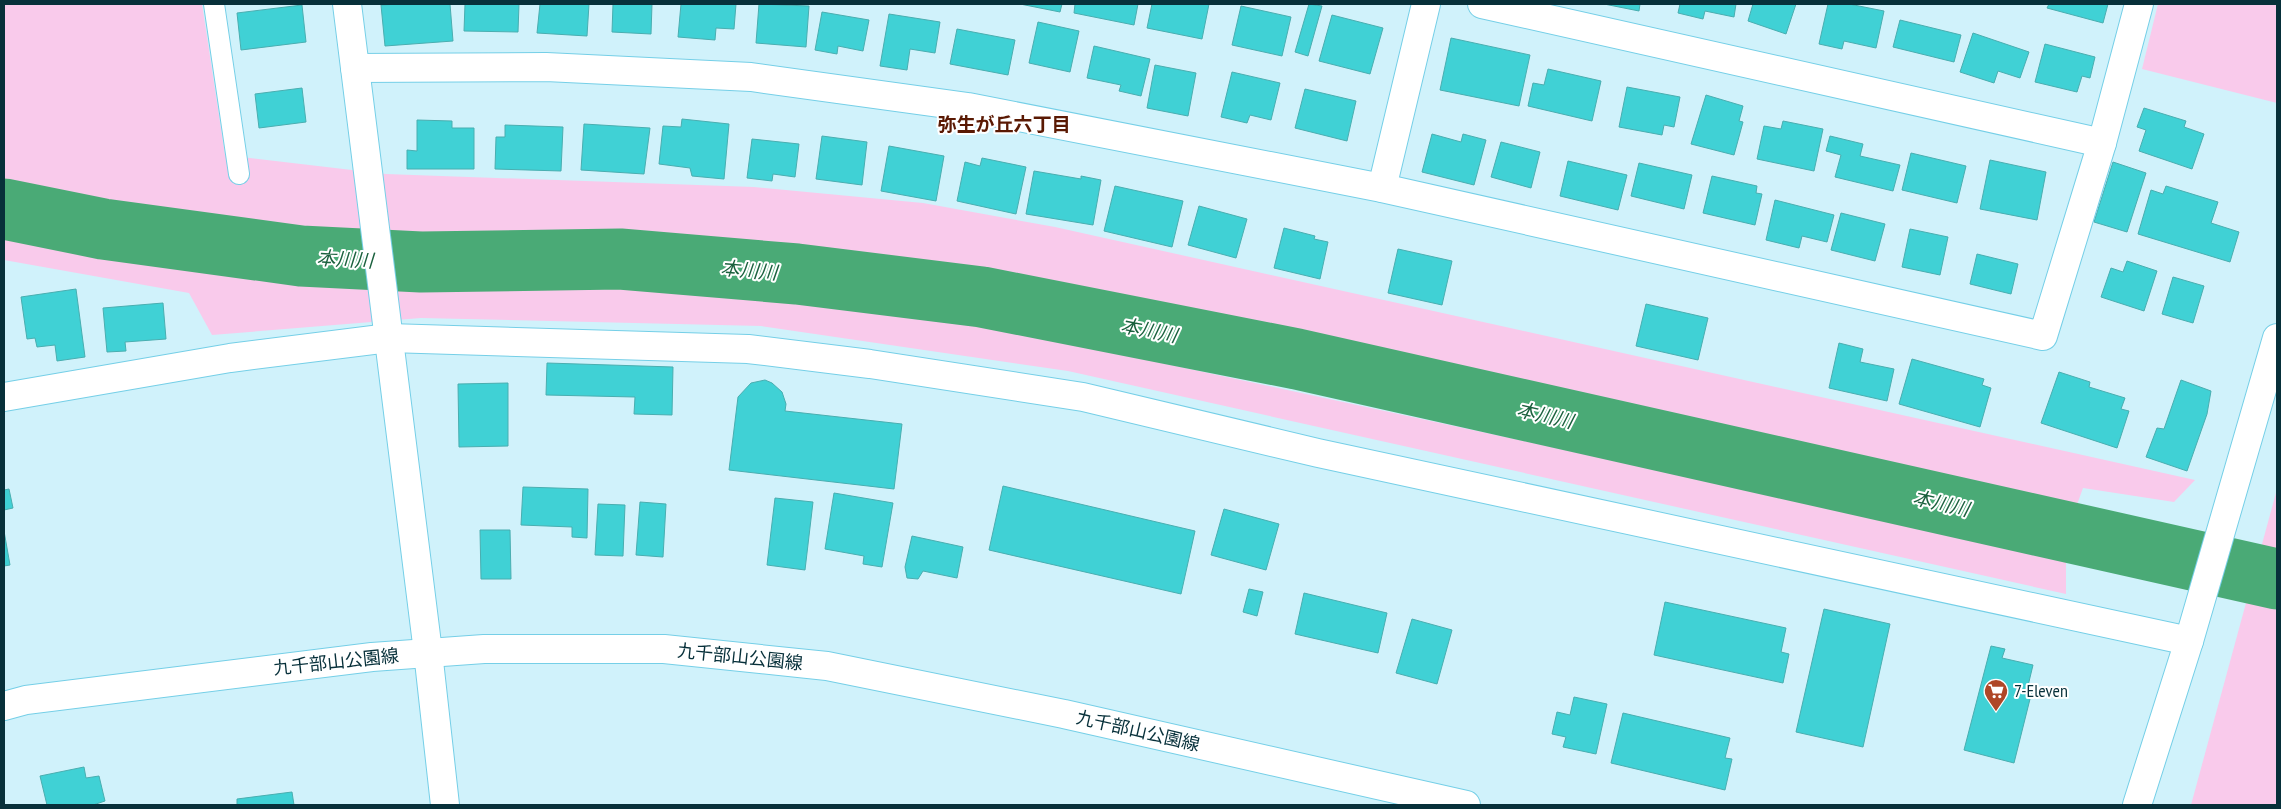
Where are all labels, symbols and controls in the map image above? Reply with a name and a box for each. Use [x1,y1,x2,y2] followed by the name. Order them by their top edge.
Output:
[937,112,1071,136] district label: 弥生が丘六丁目
[316,246,376,273] water label: 本川川
[720,256,780,285] water label: 本川川
[1119,313,1181,348] water label: 本川川
[1515,397,1577,434] water label: 本川川
[1911,485,1973,522] water label: 本川川
[676,638,804,675] street label: 九千部山公園線
[272,643,400,680] street label: 九千部山公園線
[1983,678,2009,712] supermarket icon: 7-Eleven
[2014,679,2068,702] place label: 7-Eleven
[1074,705,1202,756] street label: 九千部山公園線

